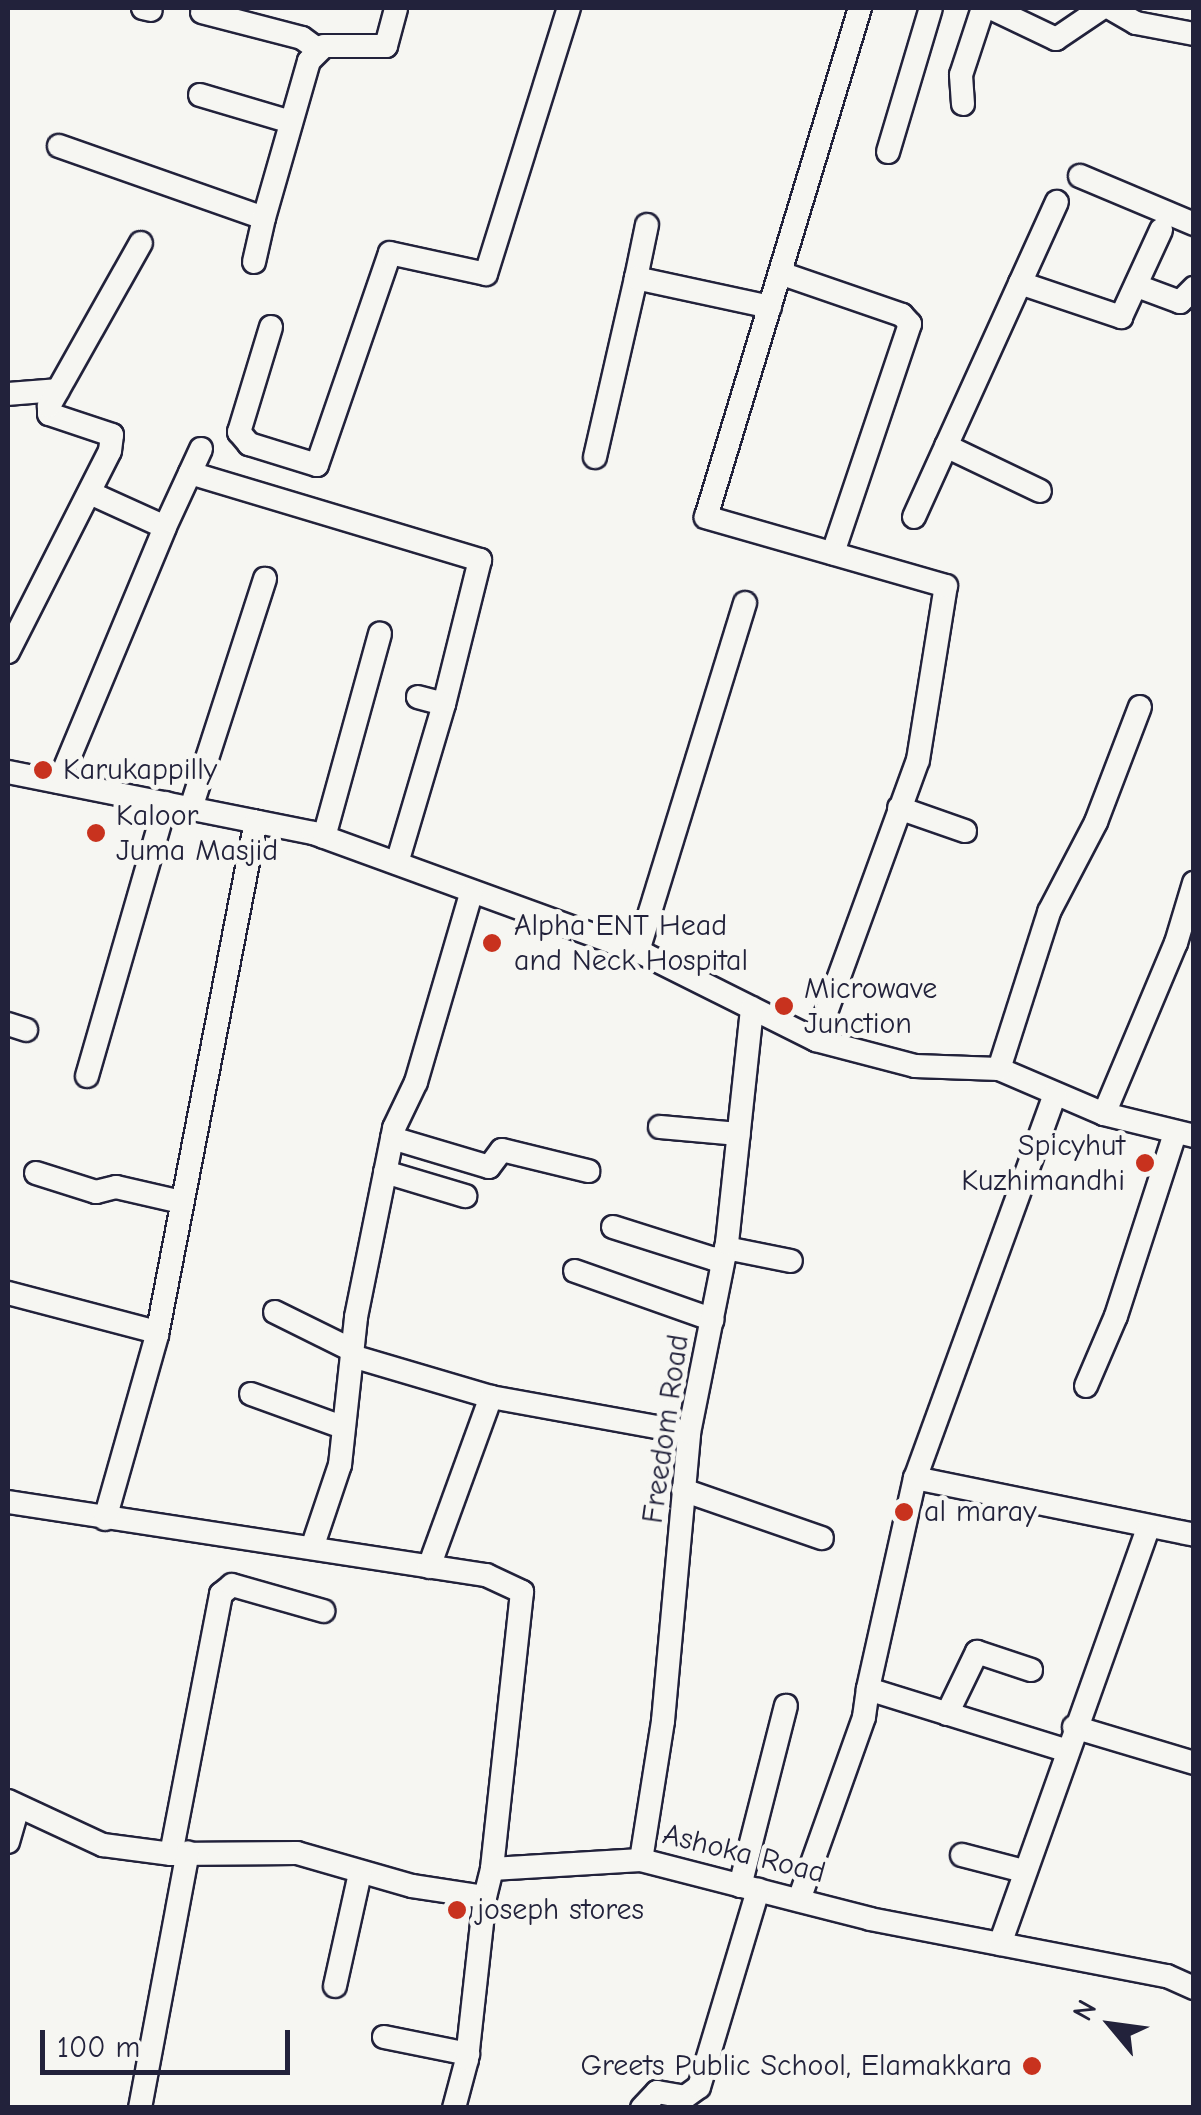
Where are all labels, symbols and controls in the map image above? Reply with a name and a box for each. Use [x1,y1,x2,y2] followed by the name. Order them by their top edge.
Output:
[63,752,217,788] place label: Karukappilly
[32,759,54,781] marker: Karukappilly
[116,798,278,868] place label: Kaloor Juma Masjid
[85,822,107,844] marker: Kaloor Juma Masjid
[514,908,748,978] place label: Alpha ENT Head and Neck Hospital
[479,930,505,956] marker: Alpha ENT Head and Neck Hospital
[804,971,937,1042] place label: Microwave Junction
[773,995,795,1017] marker: Microwave Junction
[961,1128,1125,1198] place label: Spicyhut Kuzhimandhi
[1134,1152,1156,1174] marker: Spicyhut Kuzhimandhi
[635,1332,697,1526] street label: Freedom Road
[924,1494,1037,1530] place label: al maray
[893,1501,915,1523] marker: al maray
[659,1816,829,1892] street label: Ashoka Road
[477,1892,644,1928] place label: joseph stores
[446,1899,468,1921] marker: joseph stores
[1061,1975,1161,2075] north arrow
[1066,1995,1103,2026] text: N
[45,2010,295,2072] scale bar
[57,2030,140,2065] text: 100 m
[581,2048,1012,2084] place label: Greets Public School, Elamakkara
[1021,2055,1043,2077] marker: Greets Public School, Elamakkara

